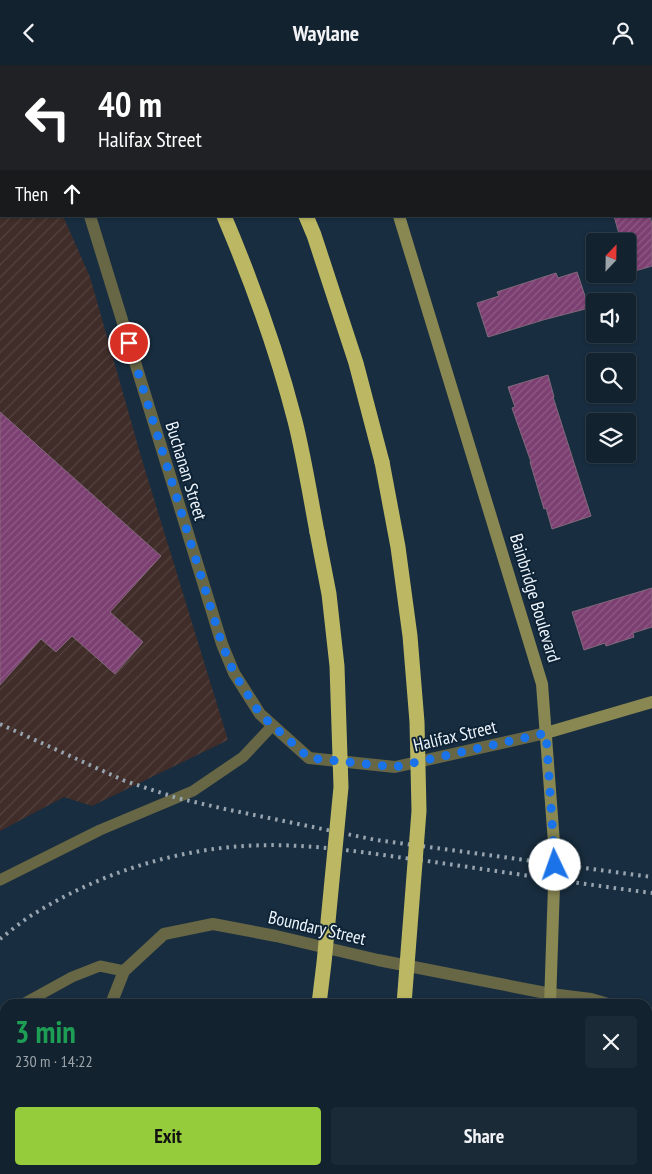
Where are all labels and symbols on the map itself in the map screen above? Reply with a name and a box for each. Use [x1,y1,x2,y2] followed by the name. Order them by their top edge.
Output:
[586,233,636,283] north arrow
[108,322,150,364] pin
[161,419,212,523] street label: Buchanan Street
[505,531,566,665] street label: Bainbridge Boulevard
[411,715,499,756] street label: Halifax Street
[528,838,580,890] position arrow
[266,905,368,950] street label: Boundary Street

